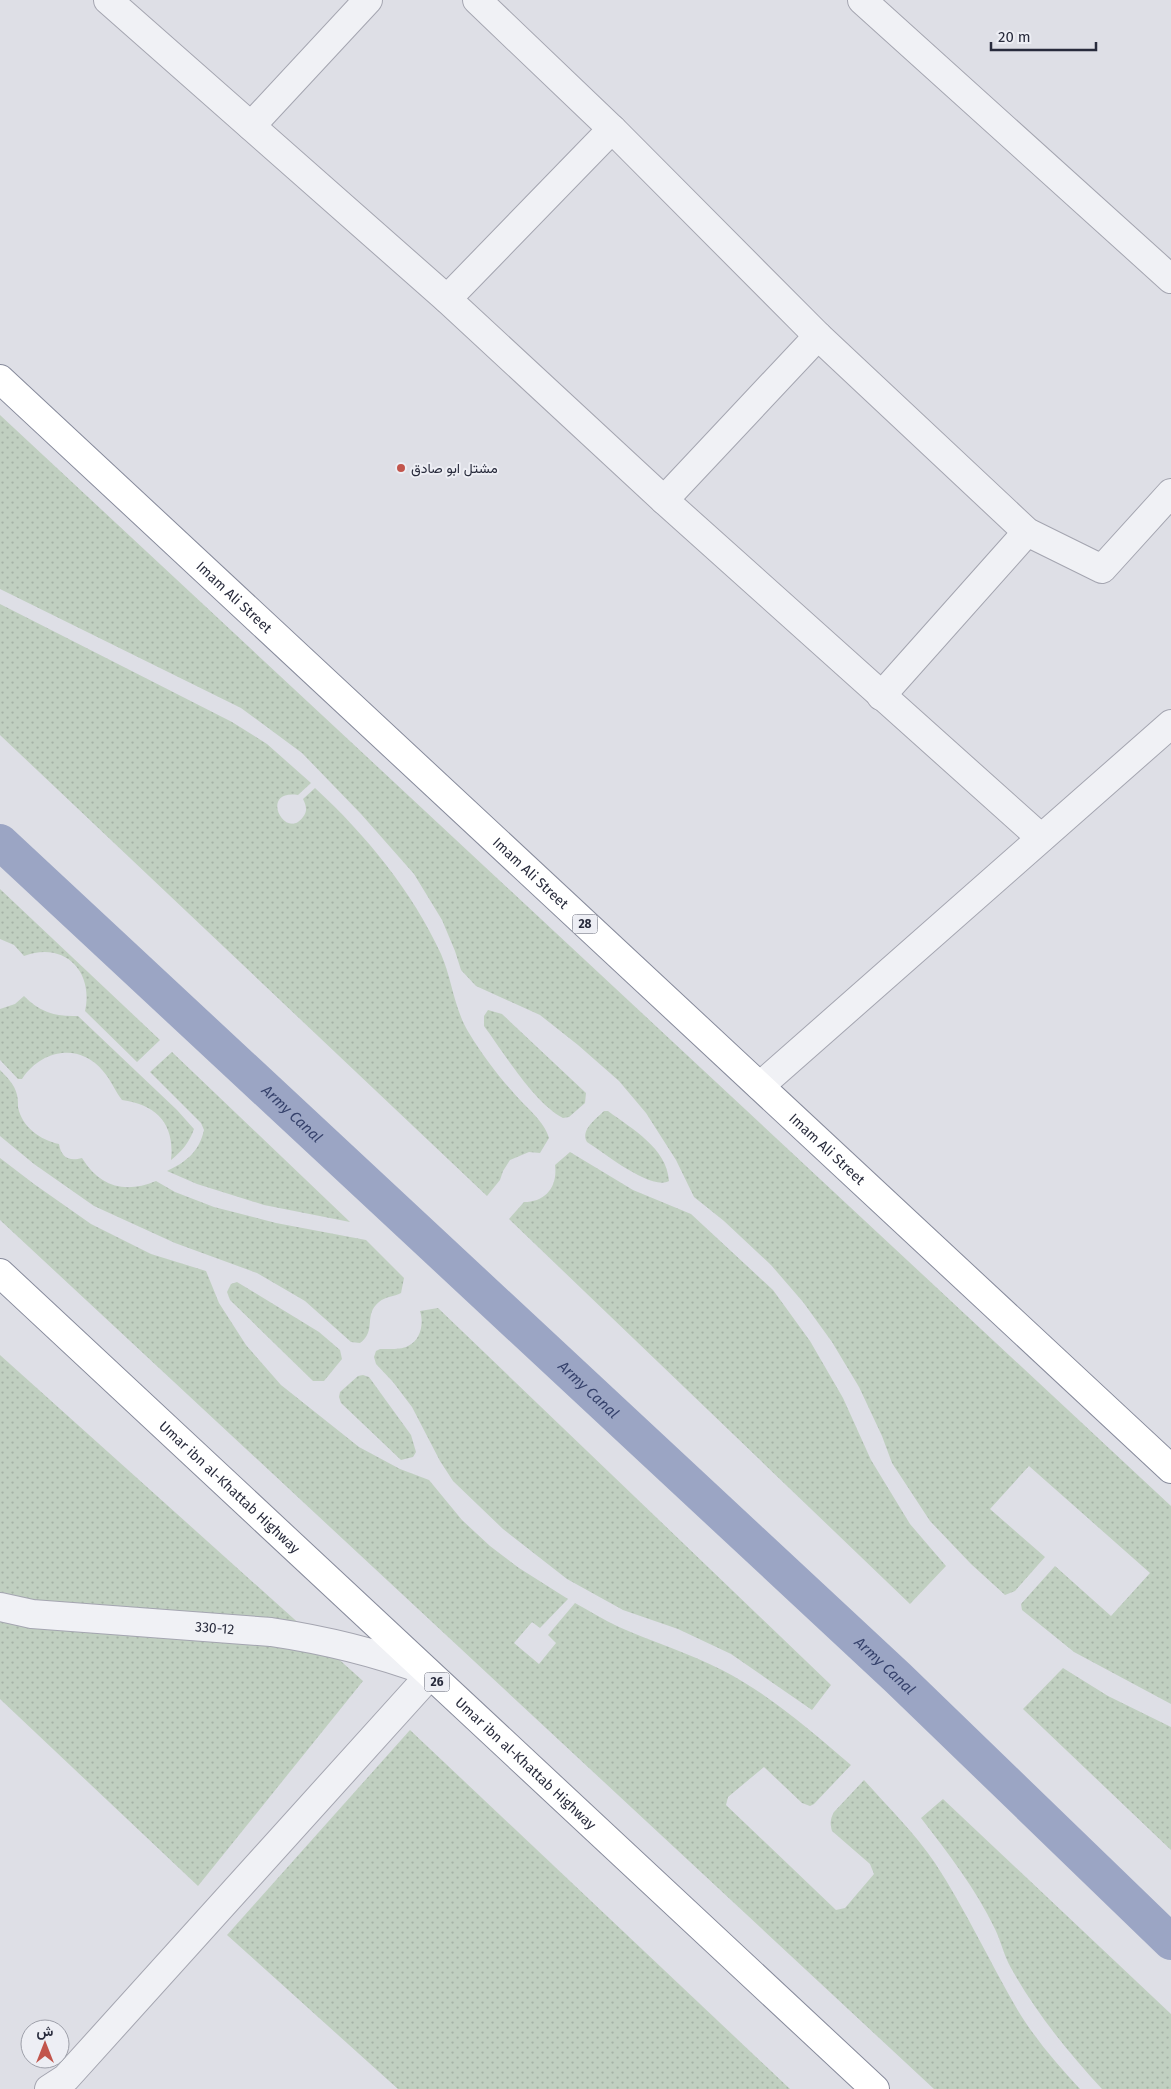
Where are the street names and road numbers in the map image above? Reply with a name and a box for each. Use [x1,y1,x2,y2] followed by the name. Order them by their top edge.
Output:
[192,558,276,637] street label: Imam Ali Street
[489,834,572,913] street label: Imam Ali Street
[572,914,598,934] road number: 28
[785,1110,869,1189] street label: Imam Ali Street
[155,1418,303,1557] street label: Umar ibn al-Khattab Highway
[194,1618,235,1638] street label: 330-12
[424,1672,450,1691] road number: 26
[452,1694,599,1834] street label: Umar ibn al-Khattab Highway

